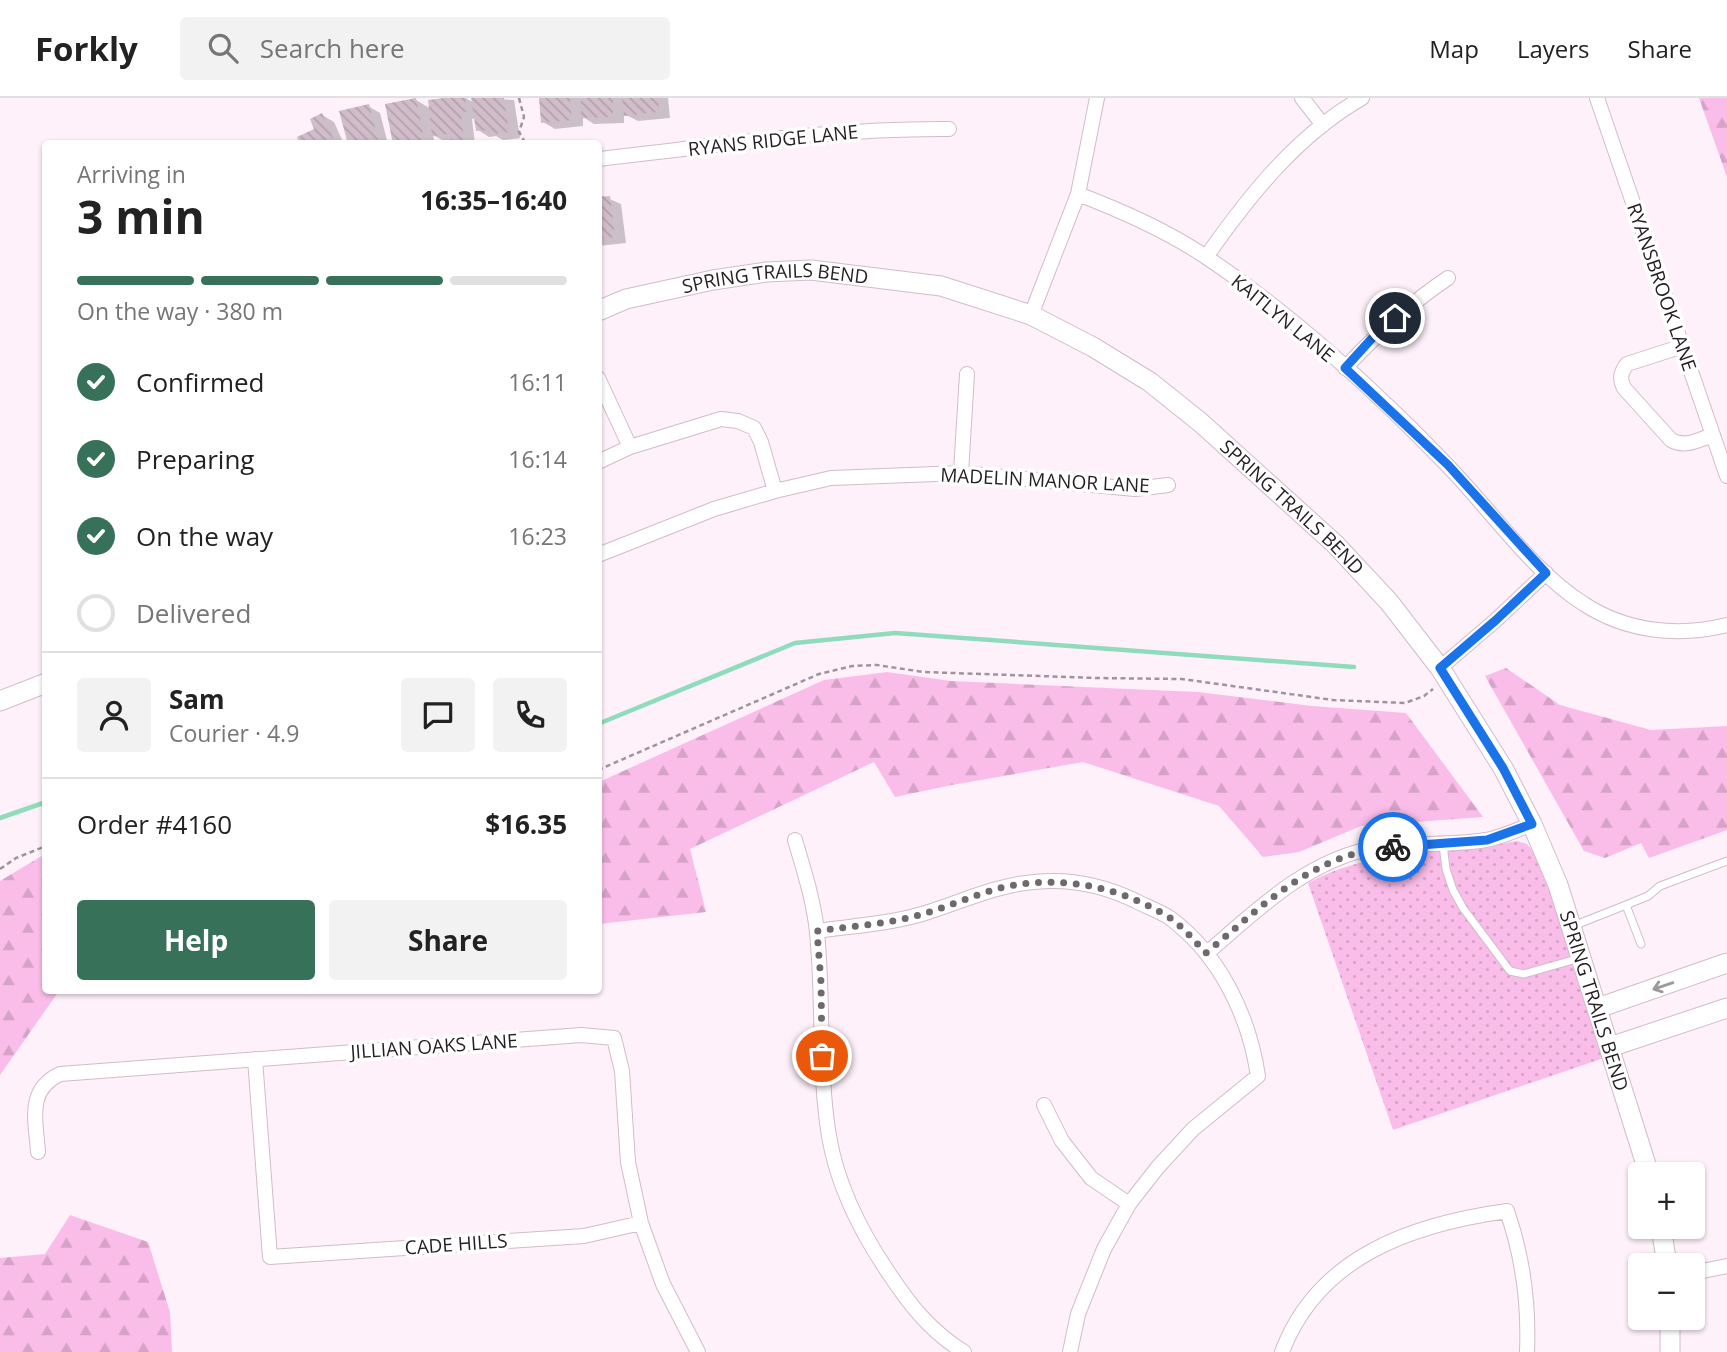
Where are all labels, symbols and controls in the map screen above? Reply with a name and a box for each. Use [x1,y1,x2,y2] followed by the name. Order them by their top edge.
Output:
[180,17,670,80] search box
[35,26,138,71] text: Forkly
[204,29,242,67] icon: search
[260,30,405,66] text: Search here
[1429,32,1479,65] text: Map
[1517,32,1590,65] text: Layers
[1628,32,1692,65] text: Share
[687,118,859,162] street label: RYANS RIDGE LANE
[77,158,186,190] text: Arriving in
[420,182,567,218] text: 16:35–16:40
[77,185,205,247] text: 3 min
[1621,200,1703,374] street label: RYANSBROOK LANE
[680,257,870,299] street label: SPRING TRAILS BEND
[1226,268,1340,368] street label: KAITLYN LANE
[1365,288,1425,348] pin
[77,295,283,327] text: On the way · 380 m
[1376,299,1414,337] icon: home
[77,363,115,401] icon: check
[136,364,264,400] text: Confirmed
[508,366,567,398] text: 16:11
[1215,434,1370,580] street label: SPRING TRAILS BEND
[77,440,115,478] icon: check
[136,441,254,477] text: Preparing
[508,443,567,475] text: 16:14
[940,462,1150,498] street label: MADELIN MANOR LANE
[77,517,115,555] icon: check
[136,518,273,554] text: On the way
[508,520,567,552] text: 16:23
[136,595,251,631] text: Delivered
[77,678,151,752] button: person
[401,678,475,752] button: chat
[493,678,567,752] button: phone
[169,681,225,717] text: Sam
[169,717,299,749] text: Courier · 4.9
[77,806,232,842] text: Order #4160
[485,806,567,842] text: $16.35
[1358,812,1428,882] courier
[1374,828,1412,866] icon: bike
[77,900,315,980] button: Help
[329,900,567,980] button: Share
[1554,907,1635,1094] street label: SPRING TRAILS BEND
[1652,980,1674,993] one-way arrow
[792,1026,852,1086] pin
[348,1027,518,1065] street label: JILLIAN OAKS LANE
[803,1037,841,1075] icon: bag
[1628,1162,1705,1330] map controls
[1628,1162,1705,1239] button: +
[404,1227,508,1261] street label: CADE HILLS
[1628,1253,1705,1330] button: −

